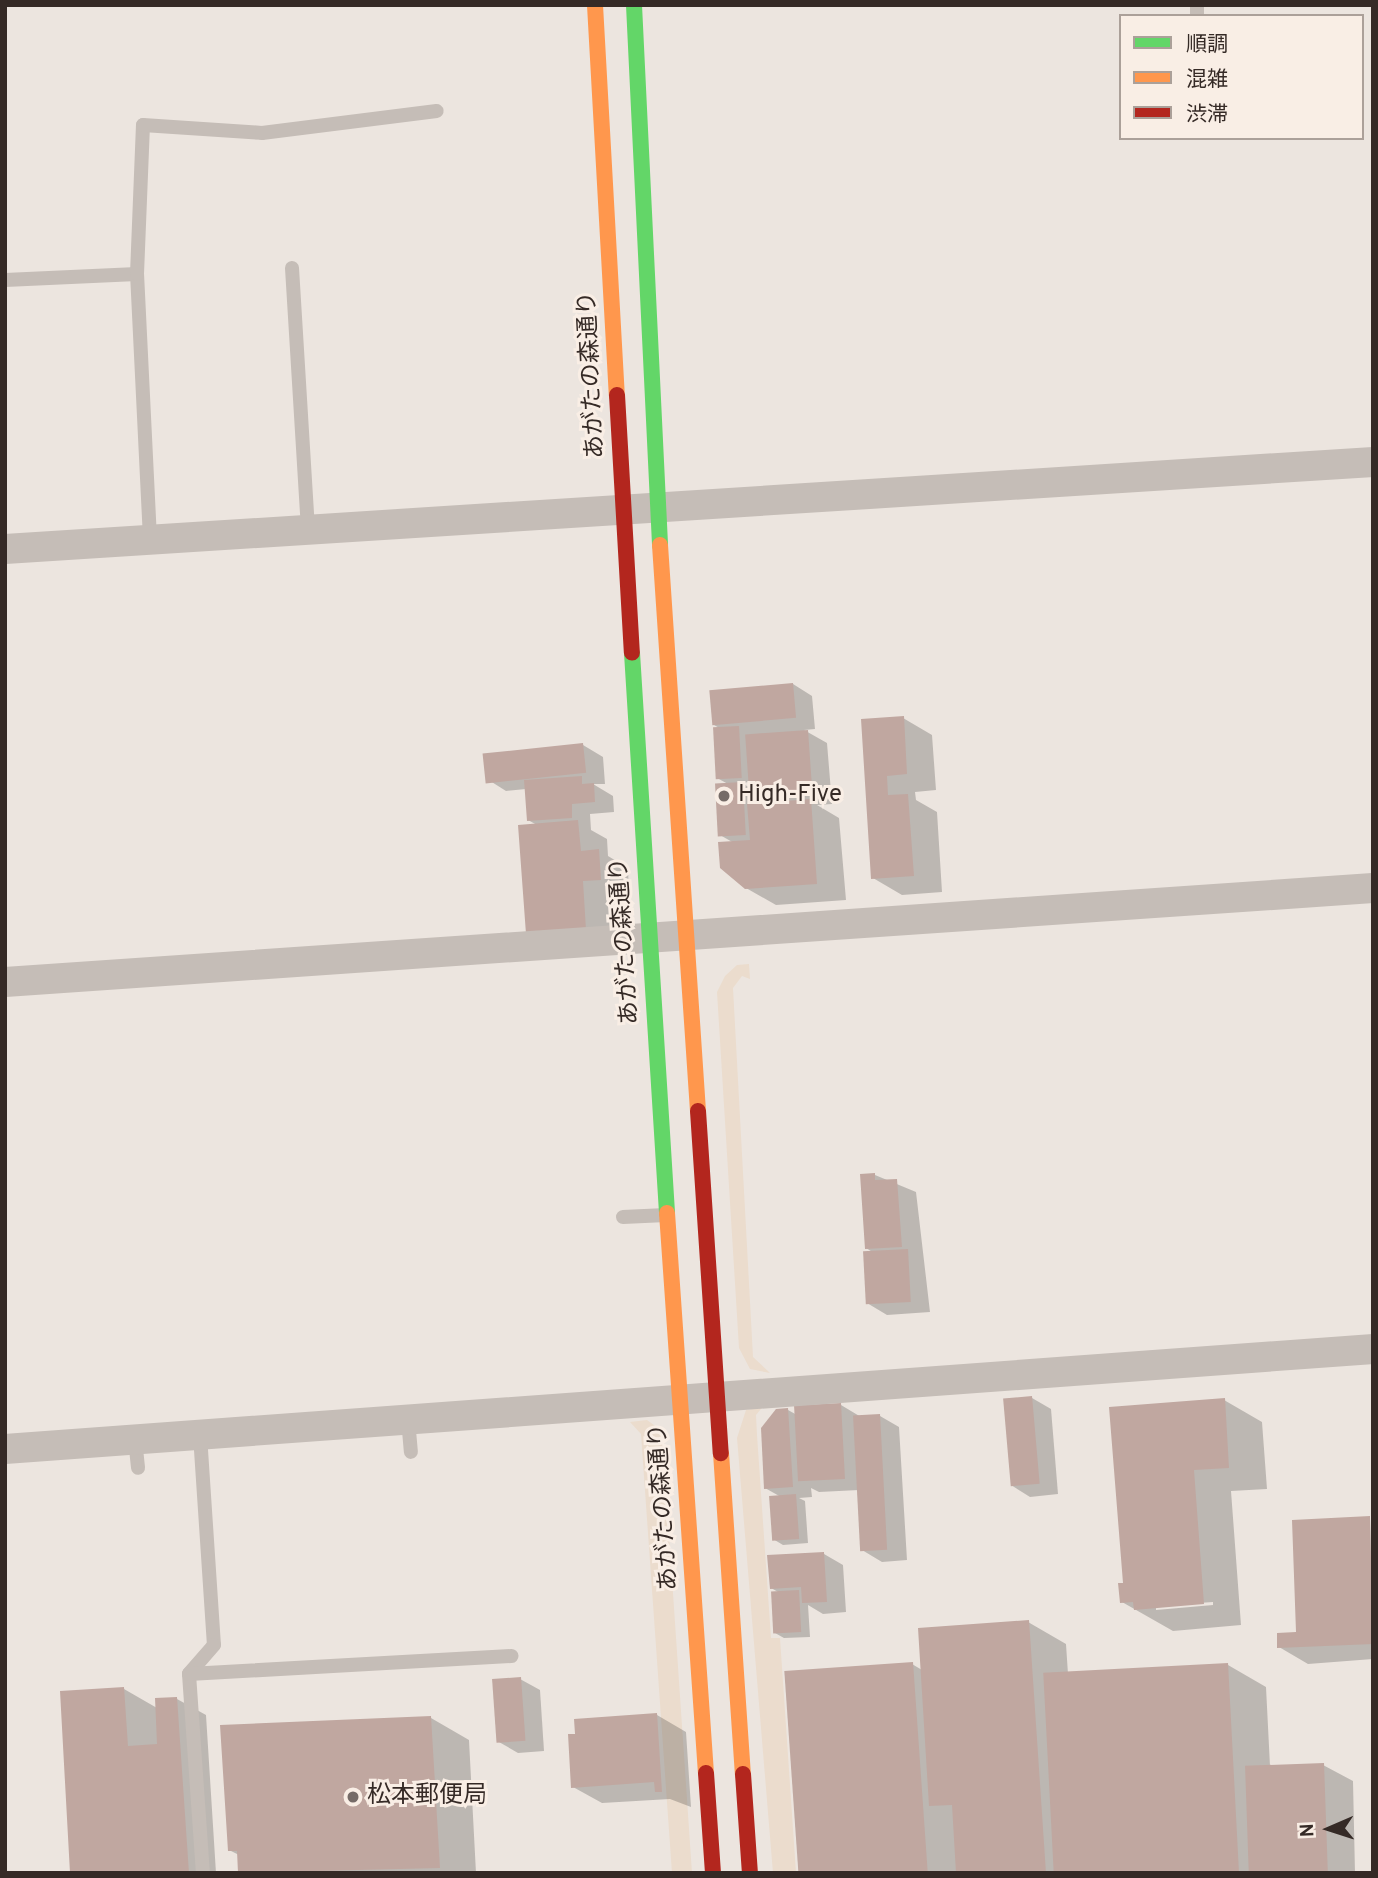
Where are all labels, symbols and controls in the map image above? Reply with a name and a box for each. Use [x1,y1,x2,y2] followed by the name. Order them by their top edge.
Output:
[1119,14,1364,140] legend
[1186,32,1228,59] text: 順調
[1186,67,1228,94] text: 混雑
[1186,102,1228,129] text: 渋滞
[574,290,612,460] street label: あがたの森通り
[738,782,842,810] place label: High-Five
[716,788,732,804] marker: High-Five
[606,856,646,1026] street label: あがたの森通り
[645,1422,685,1592] street label: あがたの森通り
[367,1783,487,1811] place label: 松本郵便局
[345,1789,361,1805] marker: 松本郵便局
[1294,1794,1364,1864] north arrow
[1296,1823,1320,1838] text: N

